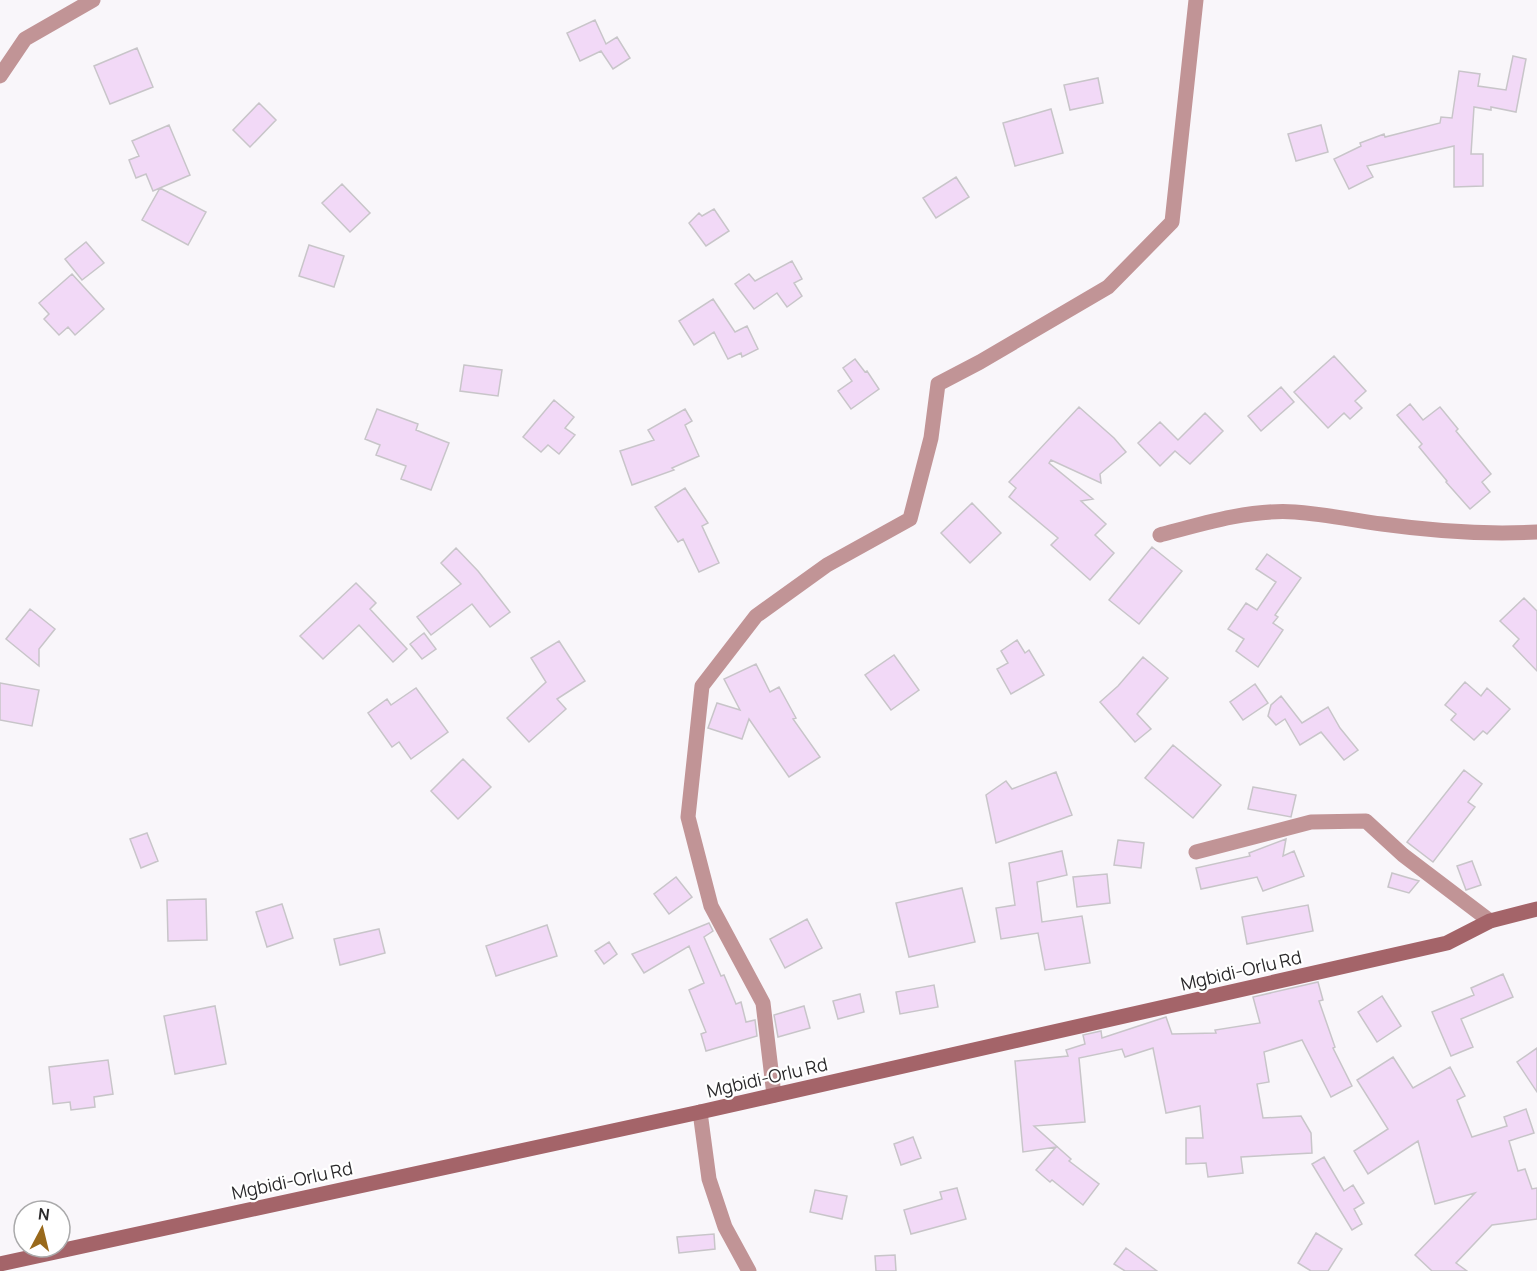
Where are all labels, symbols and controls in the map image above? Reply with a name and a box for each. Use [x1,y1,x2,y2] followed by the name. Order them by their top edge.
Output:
[1178,944,1304,996] street label: Mgbidi-Orlu Rd
[704,1051,830,1103] street label: Mgbidi-Orlu Rd
[229,1155,355,1205] street label: Mgbidi-Orlu Rd
[12,1199,72,1259] north arrow
[37,1202,51,1226] text: N

